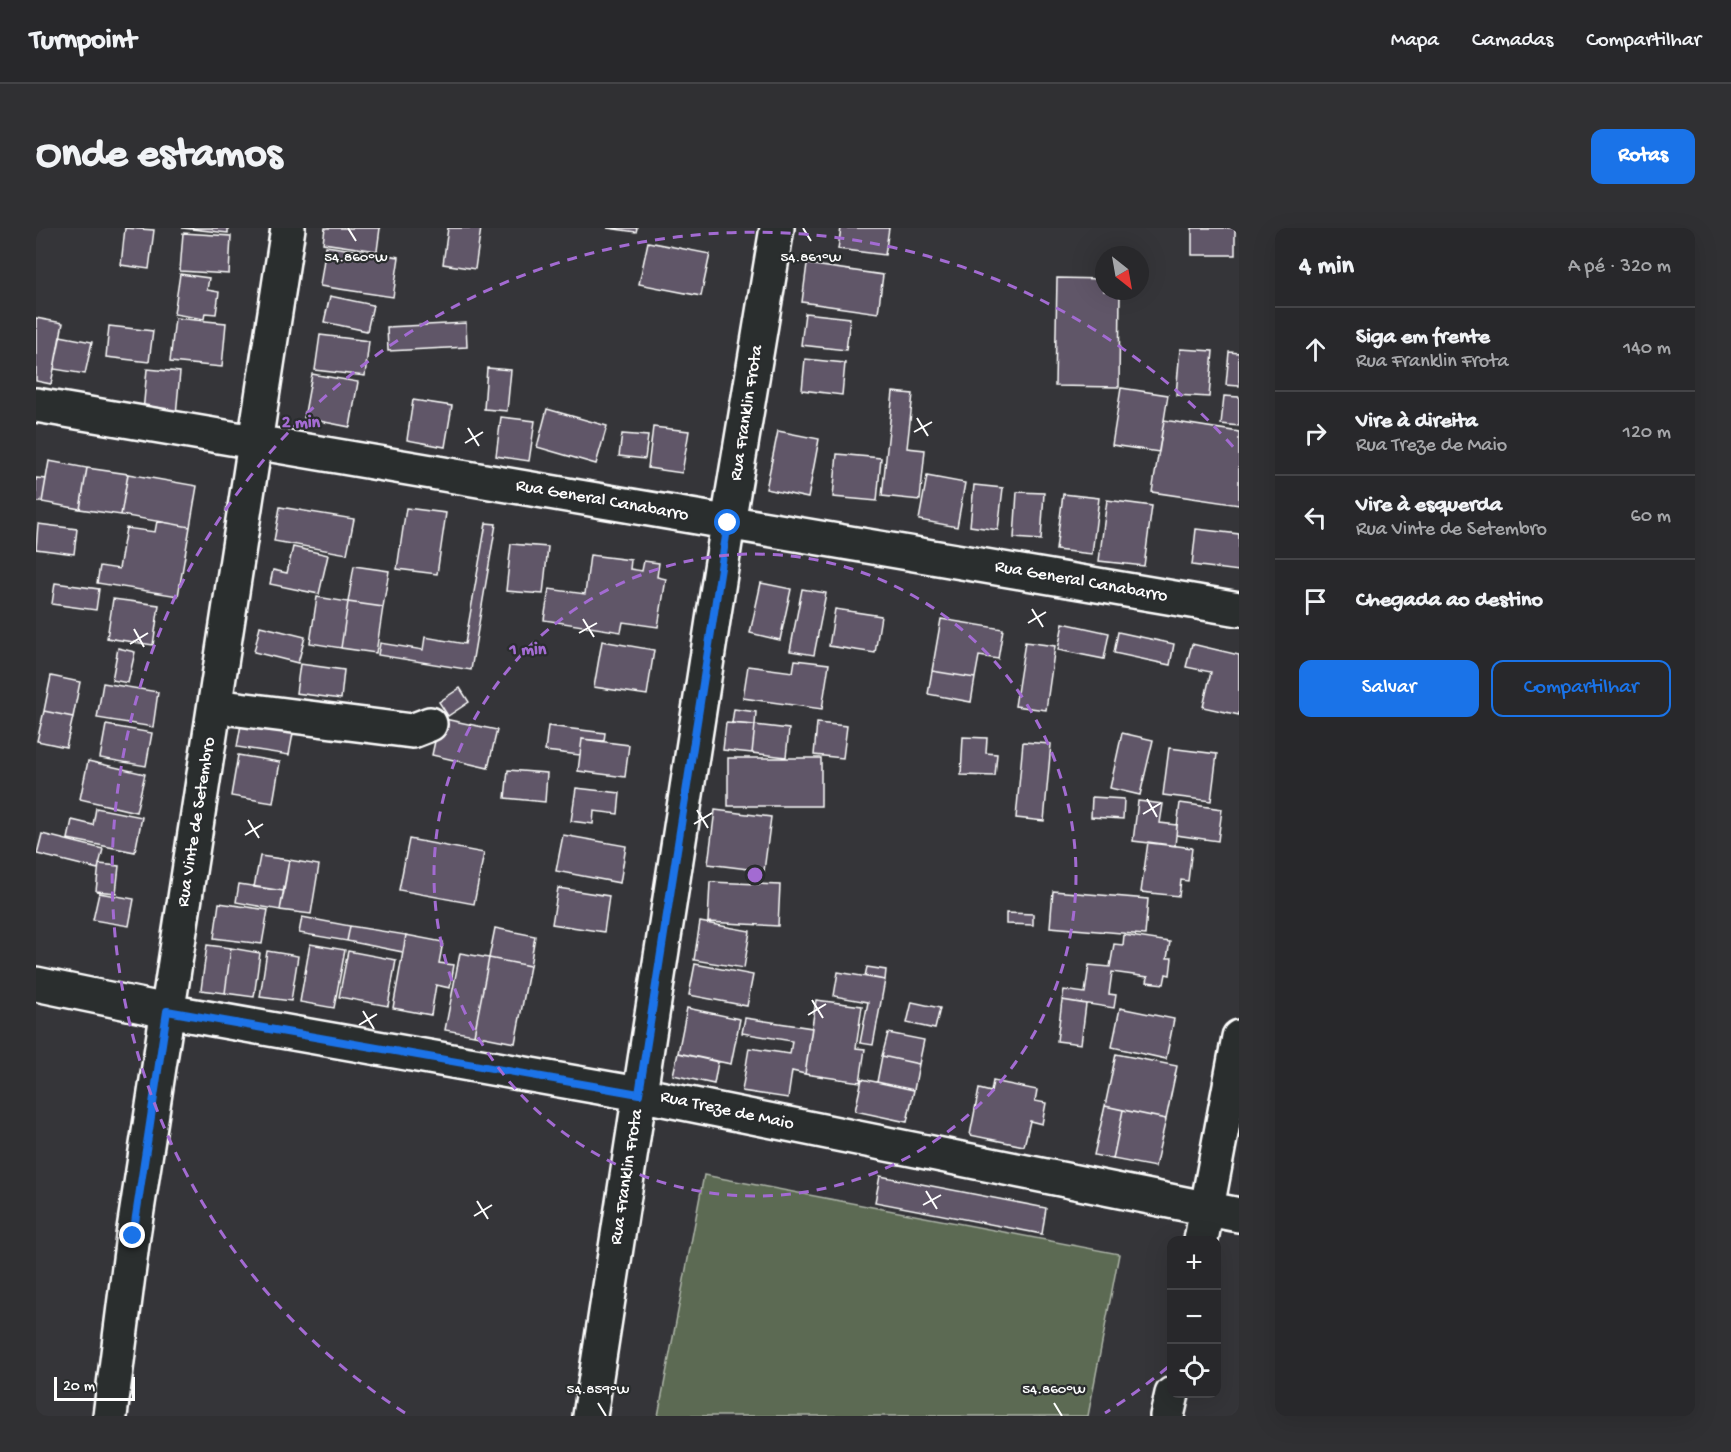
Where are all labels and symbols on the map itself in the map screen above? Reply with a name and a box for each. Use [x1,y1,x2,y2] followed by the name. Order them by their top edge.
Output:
[1095,246,1149,300] north arrow
[324,249,388,267] text: 54.860°W
[780,249,842,267] text: 54.861°W
[726,343,768,482] street label: Rua Franklin Frota
[282,413,321,434] text: 2 min
[514,475,690,527] street label: Rua General Canabarro
[714,509,740,535] route start
[993,556,1169,608] street label: Rua General Canabarro
[509,640,547,661] text: 1 min
[173,735,221,909] street label: Rua Vinte de Setembro
[745,865,765,885] centre of rings
[658,1087,796,1135] street label: Rua Treze de Maio
[606,1107,648,1246] street label: Rua Franklin Frota
[119,1222,145,1248] route end
[54,1374,135,1402] scale bar
[567,1381,630,1399] text: 54.859°W
[1022,1381,1086,1399] text: 54.860°W

